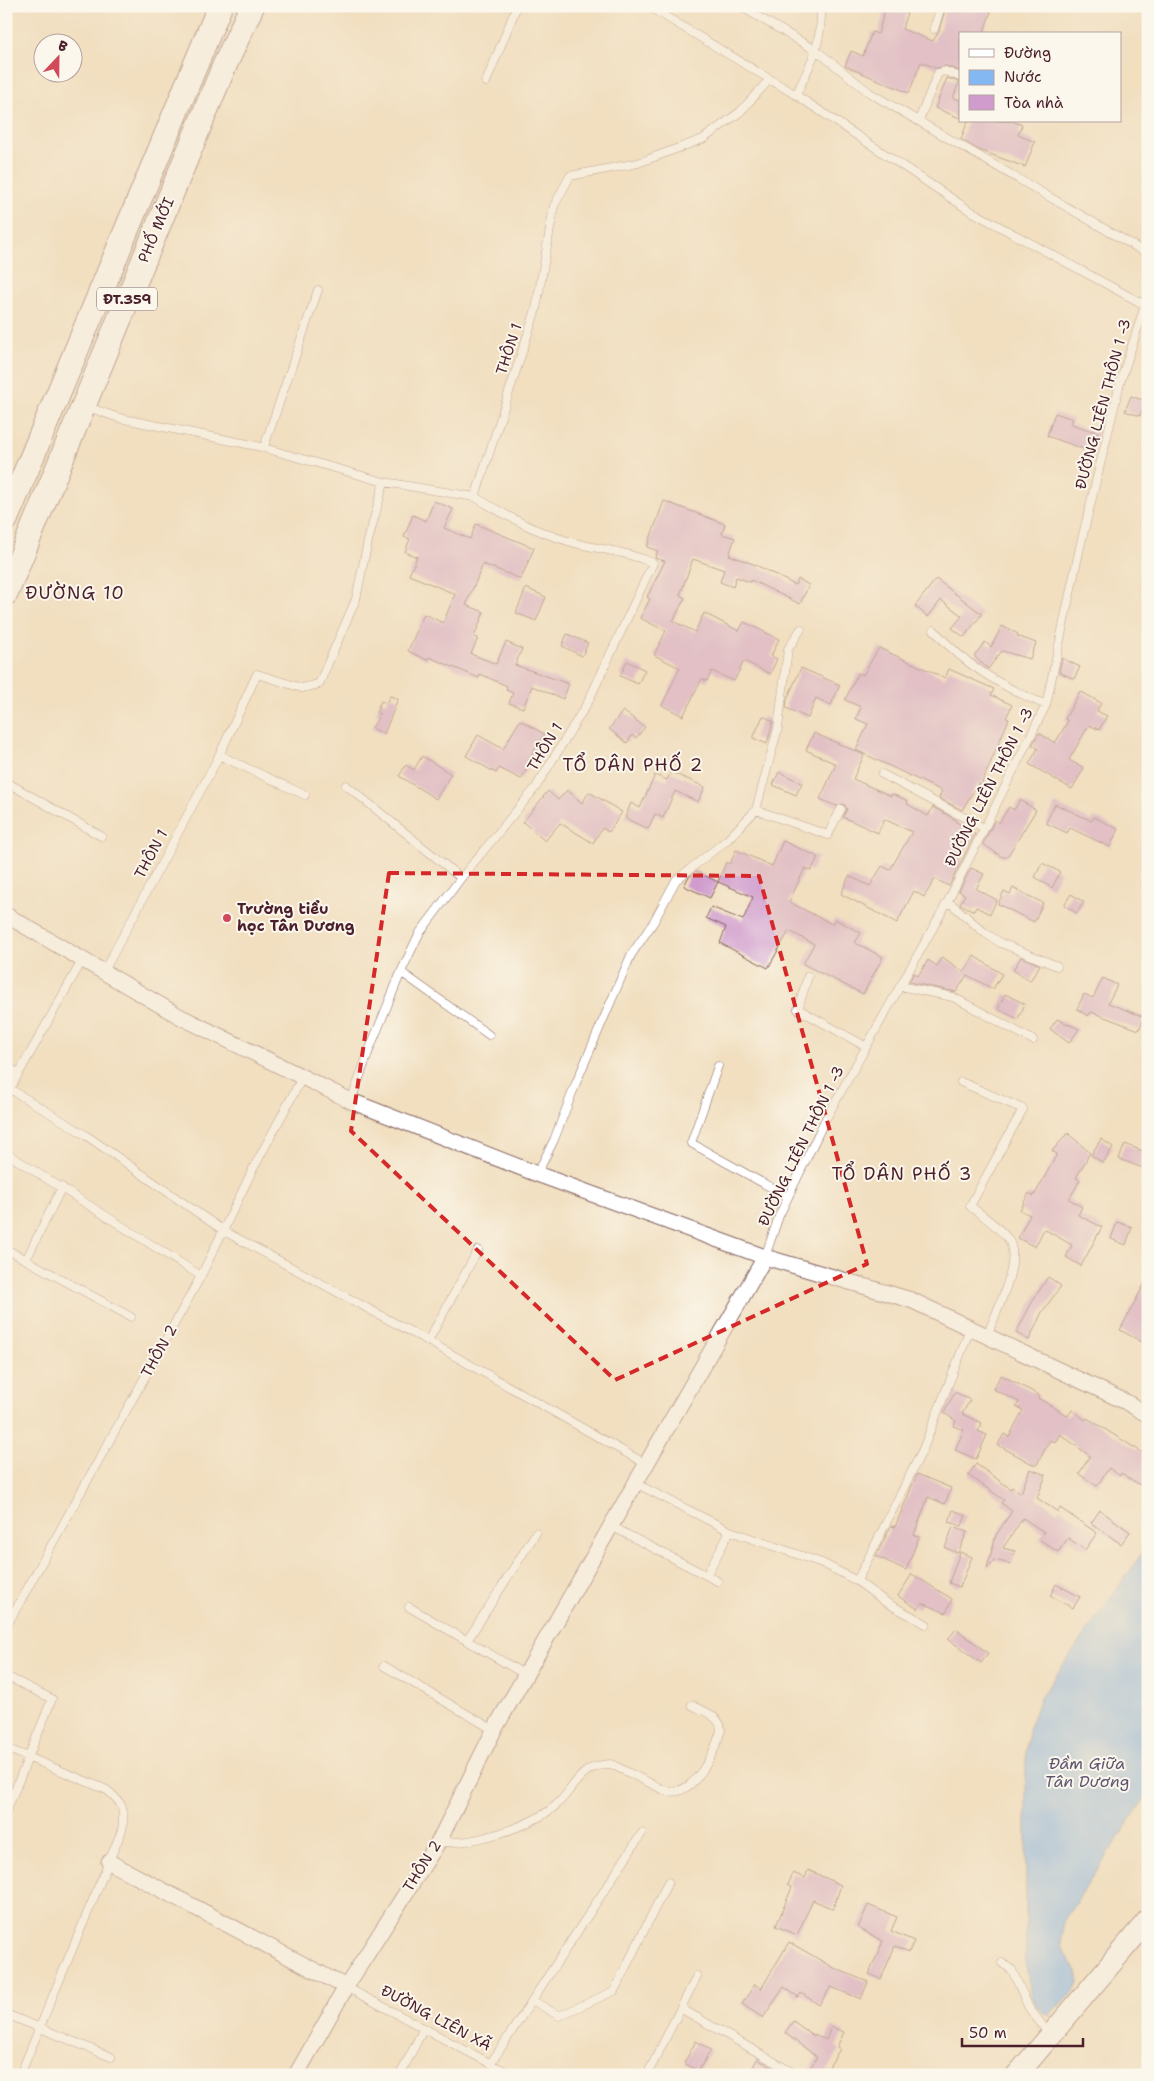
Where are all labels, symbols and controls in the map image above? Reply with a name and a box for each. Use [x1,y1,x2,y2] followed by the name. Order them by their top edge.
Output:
[32,32,82,82] north arrow
[959,32,1122,122] legend
[55,36,71,56] text: B
[1004,43,1051,63] text: Đường
[1004,67,1041,87] text: Nước
[1004,93,1064,113] text: Tòa nhà
[131,193,179,266] street label: PHỐ MỚI
[97,288,157,310] road number: ĐT.359
[1070,316,1135,492] street label: ĐƯỜNG LIÊN THÔN 1 -3
[490,320,527,377] street label: THÔN 1
[25,581,125,605] district label: ĐƯỜNG 10
[939,704,1038,870] street label: ĐƯỜNG LIÊN THÔN 1 -3
[522,719,567,775] street label: THÔN 1
[563,751,703,777] district label: TỔ DÂN PHỐ 2
[129,825,172,882] street label: THÔN 1
[237,899,355,936] place label: Trường tiểu học Tân Dương
[221,912,233,924] marker: Trường tiểu học Tân Dương
[753,1062,849,1229] street label: ĐƯỜNG LIÊN THÔN 1 -3
[832,1160,972,1186] district label: TỔ DÂN PHỐ 3
[135,1321,182,1381] street label: THÔN 2
[1045,1753,1129,1792] water label: Đầm Giữa Tân Dương
[397,1836,446,1896] street label: THÔN 2
[377,1979,496,2056] street label: ĐƯỜNG LIÊN XÃ
[962,2016,1083,2048] scale bar
[969,2023,1007,2043] text: 50 m

